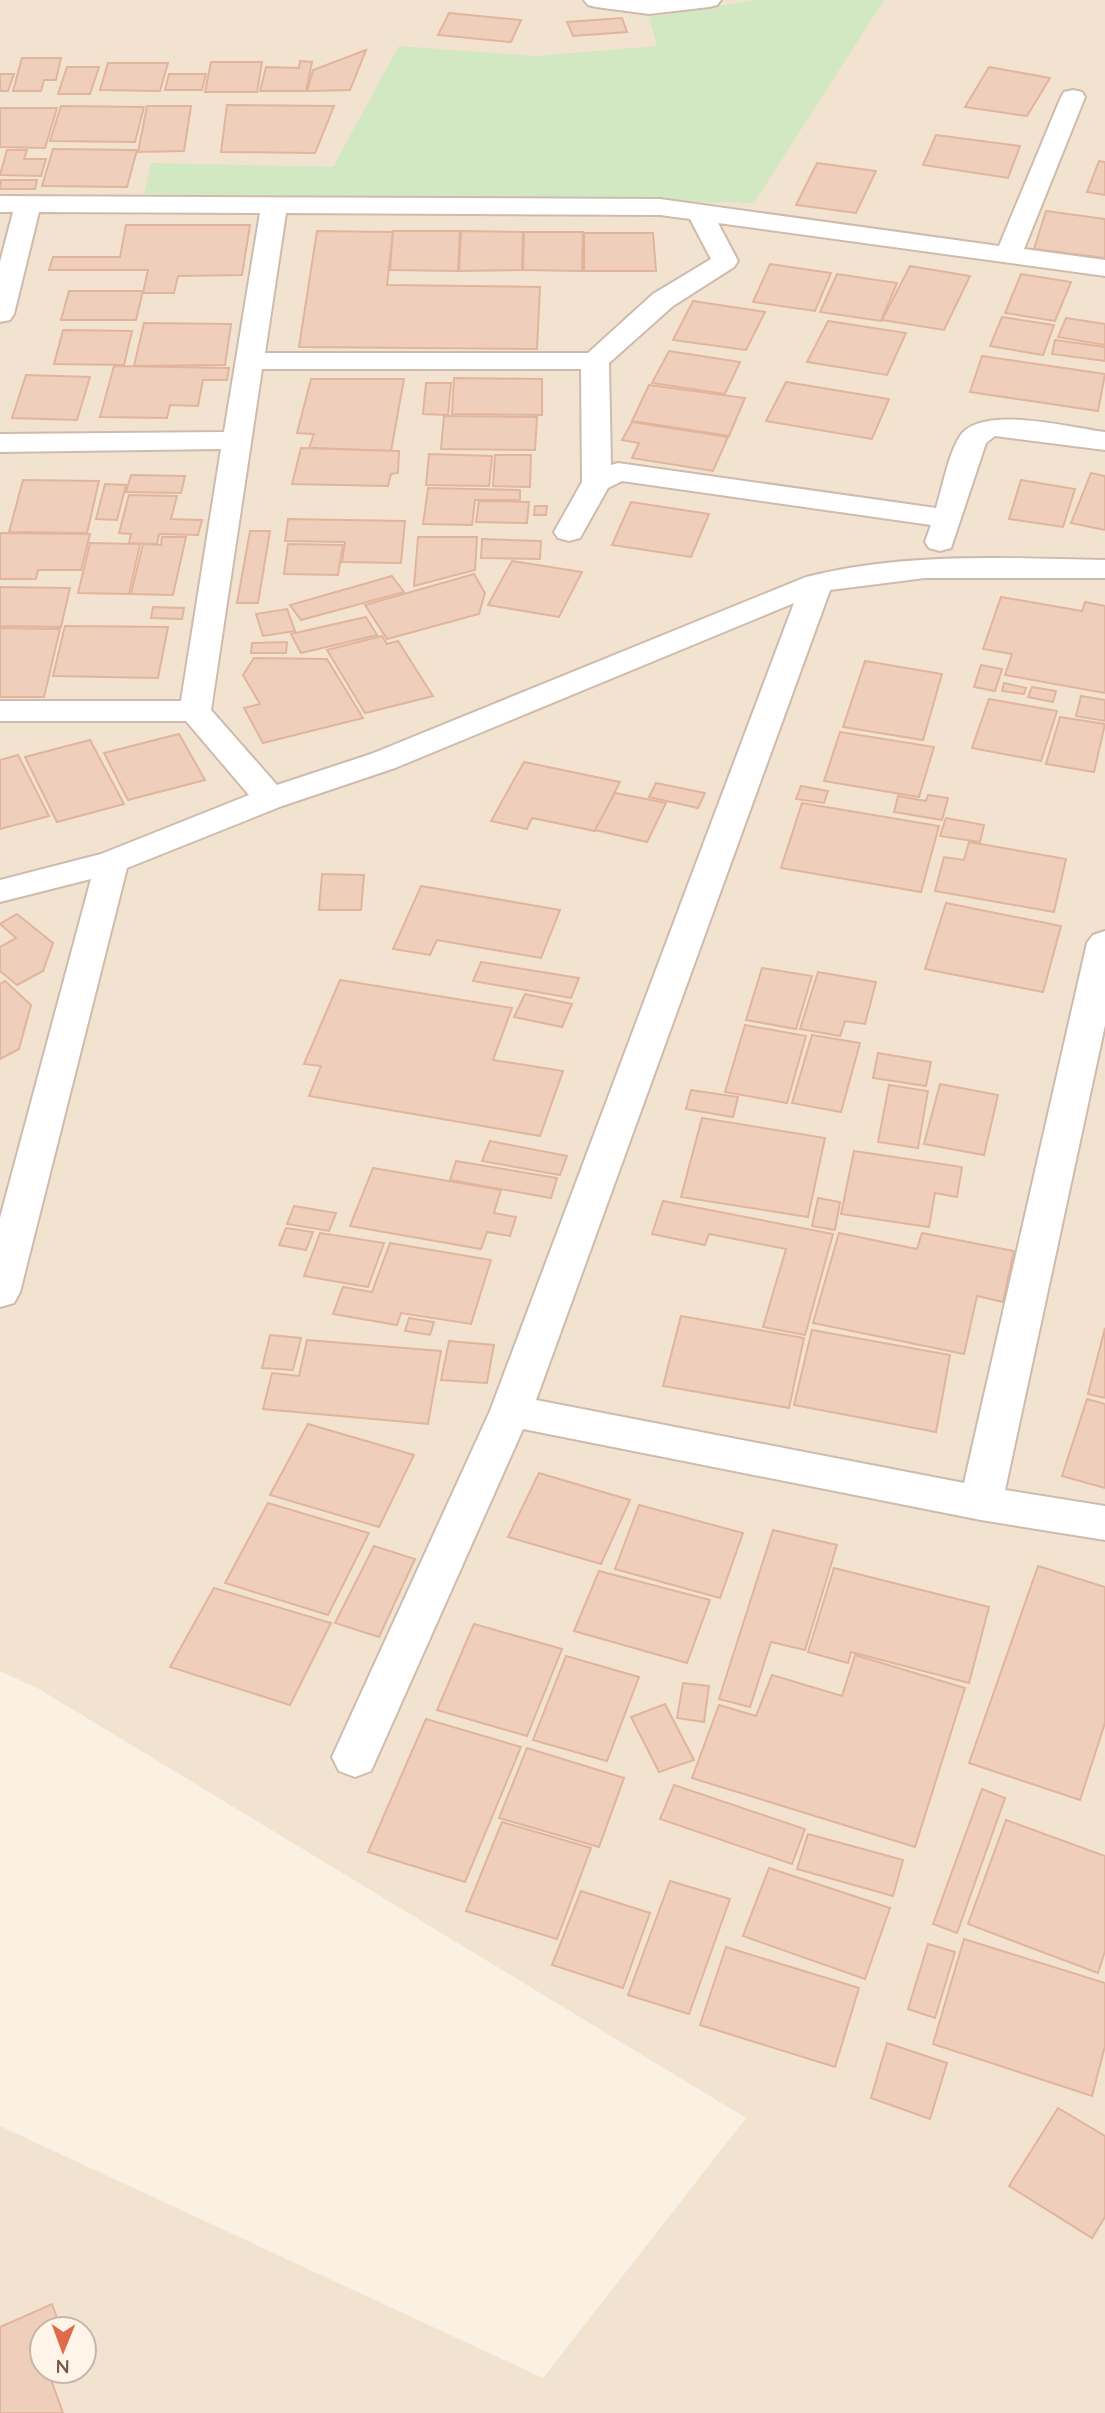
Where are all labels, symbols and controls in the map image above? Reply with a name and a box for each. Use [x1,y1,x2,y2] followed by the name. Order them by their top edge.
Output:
[28,2315,98,2385] north arrow
[56,2355,70,2379] text: N

